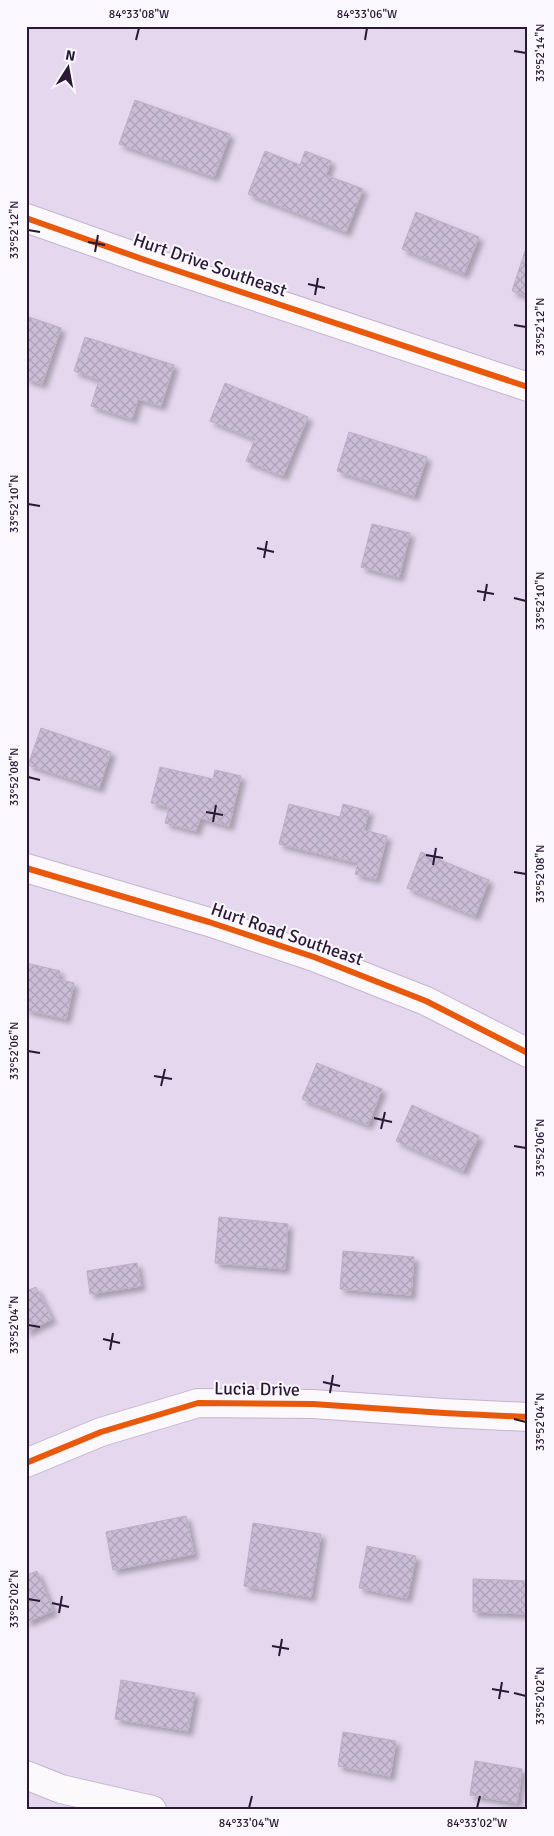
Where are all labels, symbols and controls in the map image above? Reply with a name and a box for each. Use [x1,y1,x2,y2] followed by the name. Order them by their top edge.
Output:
[109,7,169,22] text: 84°33'08"W
[337,7,397,22] text: 84°33'06"W
[533,24,548,82] text: 33°52'14"N
[42,42,92,92] north arrow
[64,46,77,65] text: N
[7,201,22,259] text: 33°52'12"N
[130,228,290,302] street label: Hurt Drive Southeast
[533,298,548,356] text: 33°52'12"N
[7,475,22,533] text: 33°52'10"N
[533,572,548,630] text: 33°52'10"N
[7,748,22,806] text: 33°52'08"N
[533,845,548,903] text: 33°52'08"N
[208,898,366,970] street label: Hurt Road Southeast
[7,1022,22,1080] text: 33°52'06"N
[533,1119,548,1177] text: 33°52'06"N
[7,1296,22,1354] text: 33°52'04"N
[214,1377,300,1401] street label: Lucia Drive
[533,1393,548,1451] text: 33°52'04"N
[7,1570,22,1628] text: 33°52'02"N
[533,1667,548,1725] text: 33°52'02"N
[219,1816,279,1831] text: 84°33'04"W
[447,1816,507,1831] text: 84°33'02"W

